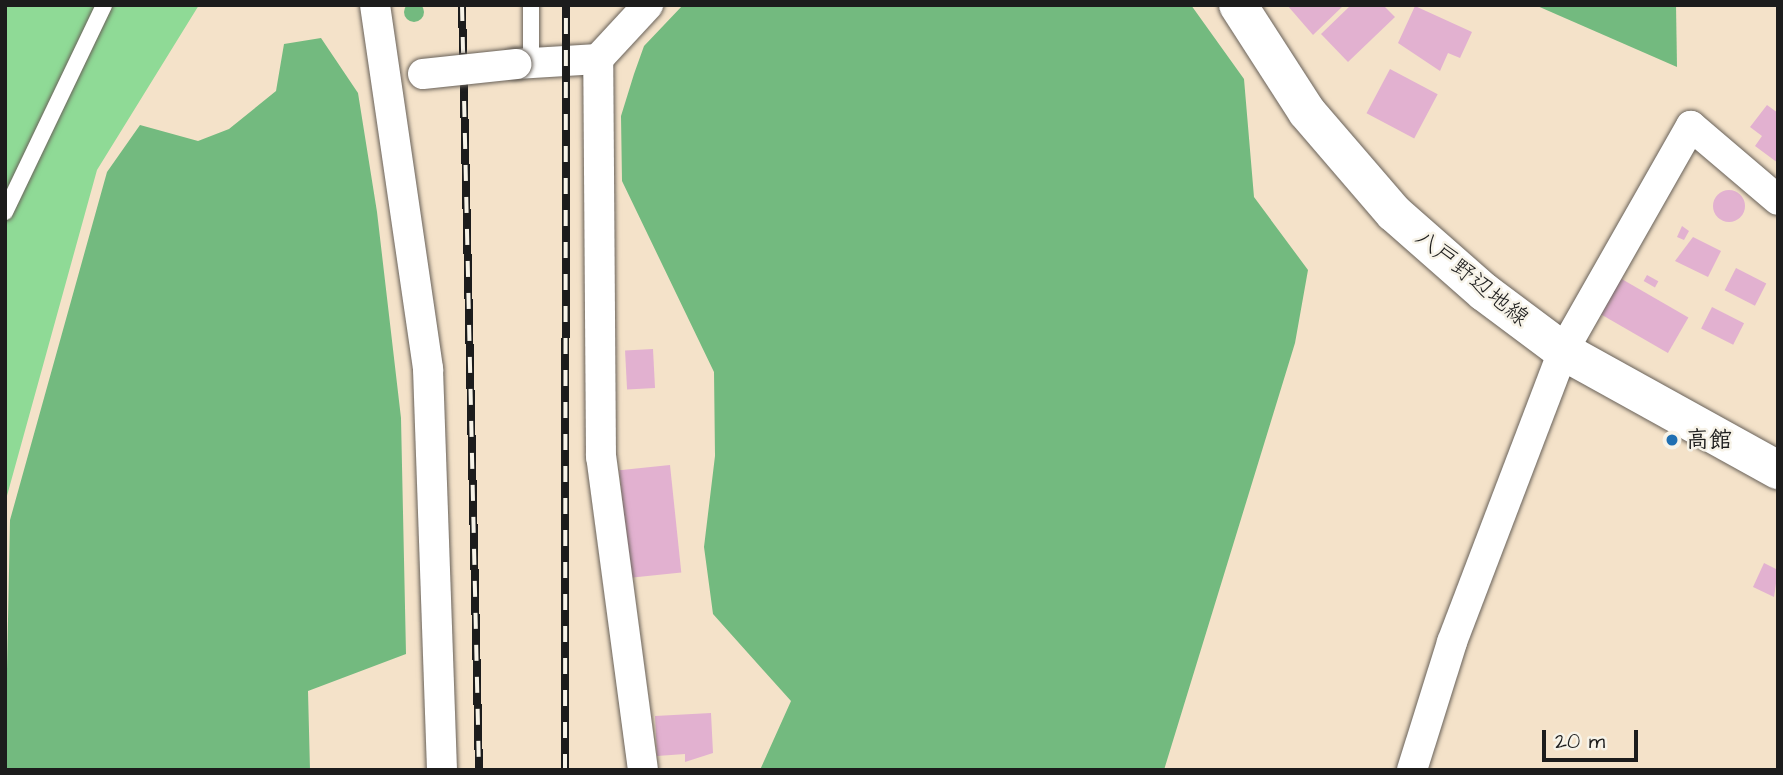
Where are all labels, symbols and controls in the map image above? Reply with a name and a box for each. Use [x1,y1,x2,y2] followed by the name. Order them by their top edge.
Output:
[1410,224,1534,332] street label: 八戸野辺地線
[1686,426,1732,454] place label: 高館
[1664,432,1680,448] marker: 高館
[1545,716,1641,760] scale bar
[1555,727,1605,756] text: 20 m

